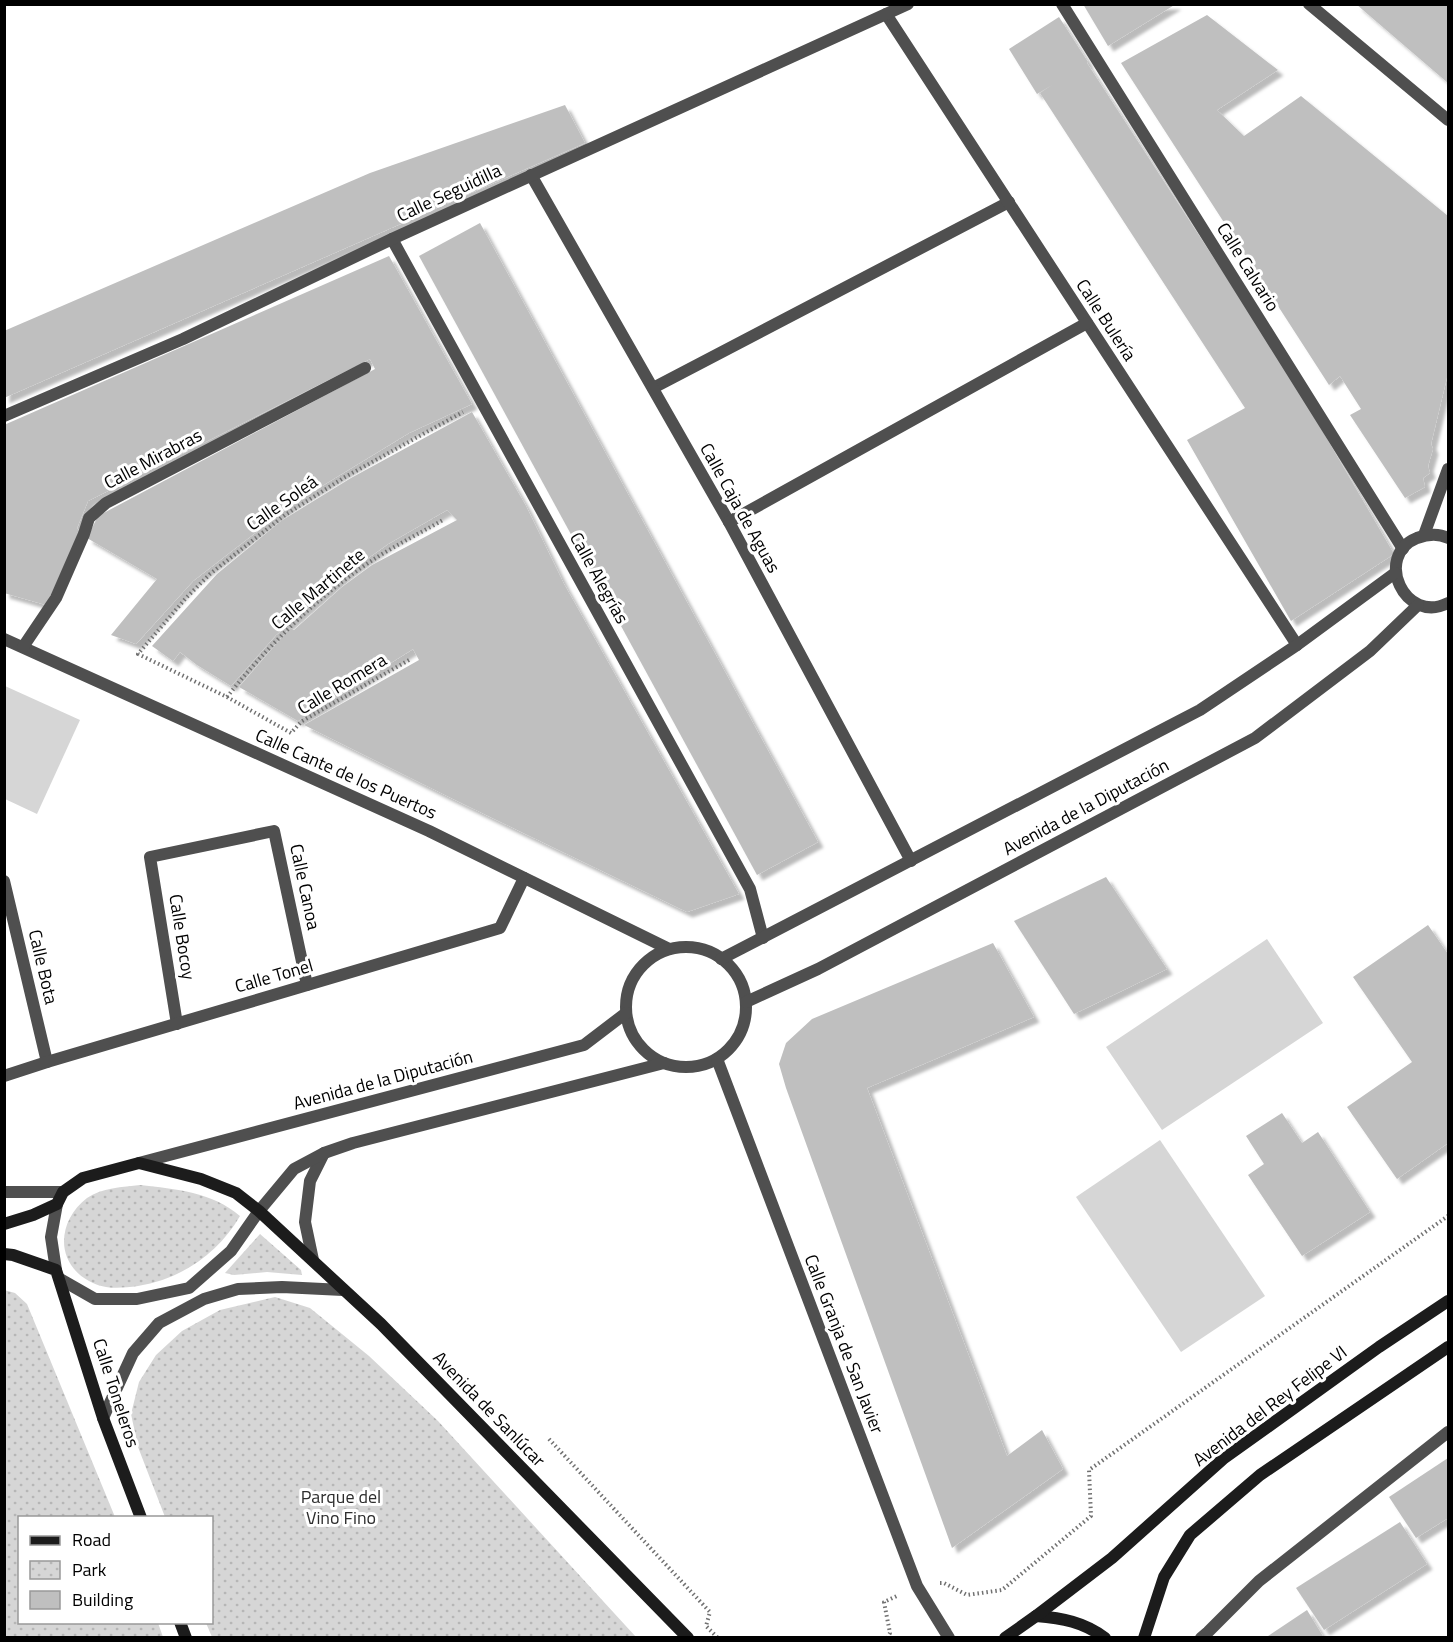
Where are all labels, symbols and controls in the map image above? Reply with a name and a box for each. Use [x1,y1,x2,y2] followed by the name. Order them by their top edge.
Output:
[392,157,506,229] street label: Calle Seguidilla
[1210,217,1286,316] street label: Calle Calvario
[1070,273,1143,366] street label: Calle Bulería
[99,421,207,496] street label: Calle Mirabras
[693,438,787,578] street label: Calle Caja de Aguas
[241,468,323,537] street label: Calle Soleá
[563,527,636,628] street label: Calle Alegrías
[265,541,370,636] street label: Calle Martinete
[292,646,392,721] street label: Calle Romera
[251,721,441,826] street label: Calle Cante de los Puertos
[998,751,1174,862] street label: Avenida de la Diputación
[283,841,328,932] street label: Calle Canoa
[162,892,203,982] street label: Calle Bocoy
[22,927,65,1007] street label: Calle Bota
[231,951,316,1000] street label: Calle Tonel
[290,1043,476,1116] street label: Avenida de la Diputación
[798,1250,891,1437] street label: Calle Granja de San Javier
[86,1335,147,1451] street label: Calle Toneleros
[1187,1339,1353,1473] street label: Avenida del Rey Felipe VI
[427,1345,552,1473] street label: Avenida de Sanlúcar
[301,1483,381,1531] park label: Parque del Vino Fino
[18,1516,213,1624] legend
[72,1526,111,1553] text: Road
[72,1556,107,1583] text: Park
[72,1586,133,1613] text: Building

